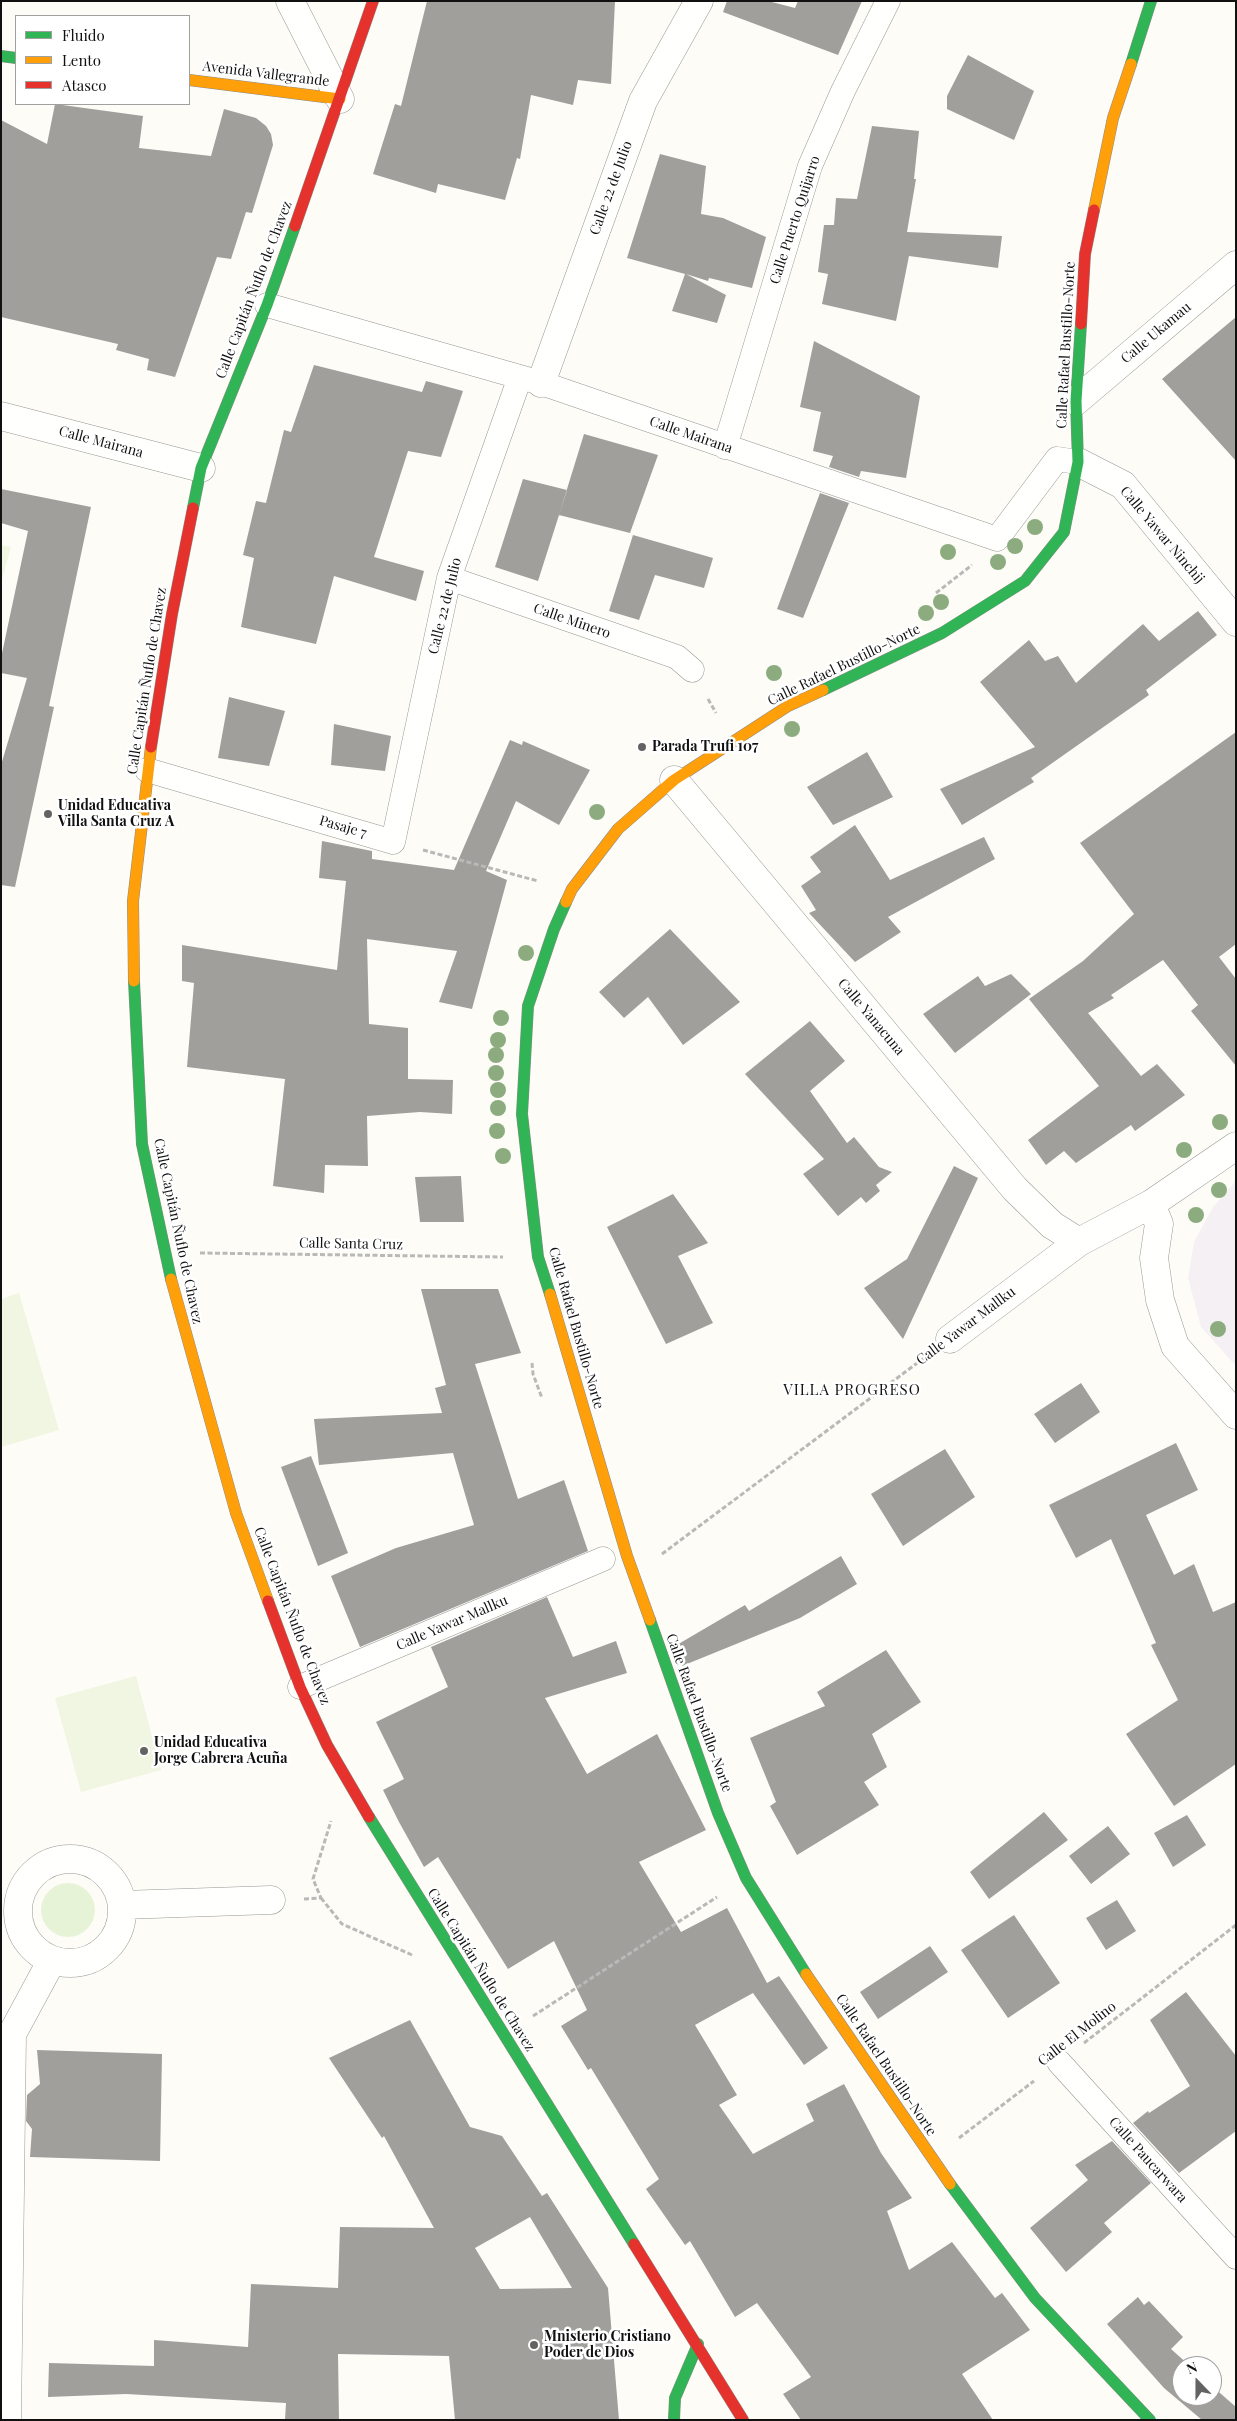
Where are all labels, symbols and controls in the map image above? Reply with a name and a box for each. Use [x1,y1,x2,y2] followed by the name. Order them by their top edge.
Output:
[15,15,190,105] legend
[62,25,105,45] text: Fluido
[62,50,101,70] text: Lento
[202,58,330,90] street label: Avenida Vallegrande
[62,75,106,95] text: Atasco
[586,139,636,237] street label: Calle 22 de Julio
[766,154,824,286] street label: Calle Puerto Quijarro
[212,199,296,381] street label: Calle Capitán Ñuflo de Chavez
[1053,261,1079,429] street label: Calle Rafael Bustillo-Norte
[1117,299,1195,367] street label: Calle Ukamau
[647,413,735,457] street label: Calle Mairana
[57,423,145,461] street label: Calle Mairana
[1116,483,1208,587] street label: Calle Yawar Ninchij
[425,556,465,656] street label: Calle 22 de Julio
[124,586,170,776] street label: Calle Capitán Ñuflo de Chavez
[531,600,613,642] street label: Calle Minero
[765,621,923,709] street label: Calle Rafael Bustillo-Norte
[652,739,758,755] place label: Parada Trufi 107
[636,741,648,753] marker: Parada Trufi 107
[58,798,174,830] place label: Unidad Educativa Villa Santa Cruz A
[42,808,54,820] marker: Unidad Educativa Villa Santa Cruz A
[317,812,369,842] street label: Pasaje 7
[834,975,908,1059] street label: Calle Yanacuna
[150,1137,206,1325] street label: Calle Capitán Ñuflo de Chavez
[299,1235,403,1253] street label: Calle Santa Cruz
[545,1245,607,1411] street label: Calle Rafael Bustillo-Norte
[913,1283,1019,1369] street label: Calle Yawar Mallku
[781,1381,923,1399] district label: VILLA PROGRESO
[250,1525,334,1707] street label: Calle Capitán Ñuflo de Chavez
[394,1592,510,1654] street label: Calle Yawar Mallku
[662,1631,736,1795] street label: Calle Rafael Bustillo-Norte
[154,1735,287,1768] place label: Unidad Educativa Jorge Cabrera Acuña
[138,1745,150,1757] marker: Unidad Educativa Jorge Cabrera Acuña
[424,1885,538,2055] street label: Calle Capitán Ñuflo de Chavez
[832,1991,940,2139] street label: Calle Rafael Bustillo-Norte
[1035,1998,1119,2070] street label: Calle El Molino
[1105,2114,1191,2206] street label: Calle Paucarwara
[544,2329,671,2362] place label: Mnisterio Cristiano Poder de Dios
[528,2339,540,2351] marker: Mnisterio Cristiano Poder de Dios
[1172,2356,1222,2406] north arrow
[1183,2357,1200,2378] text: N

